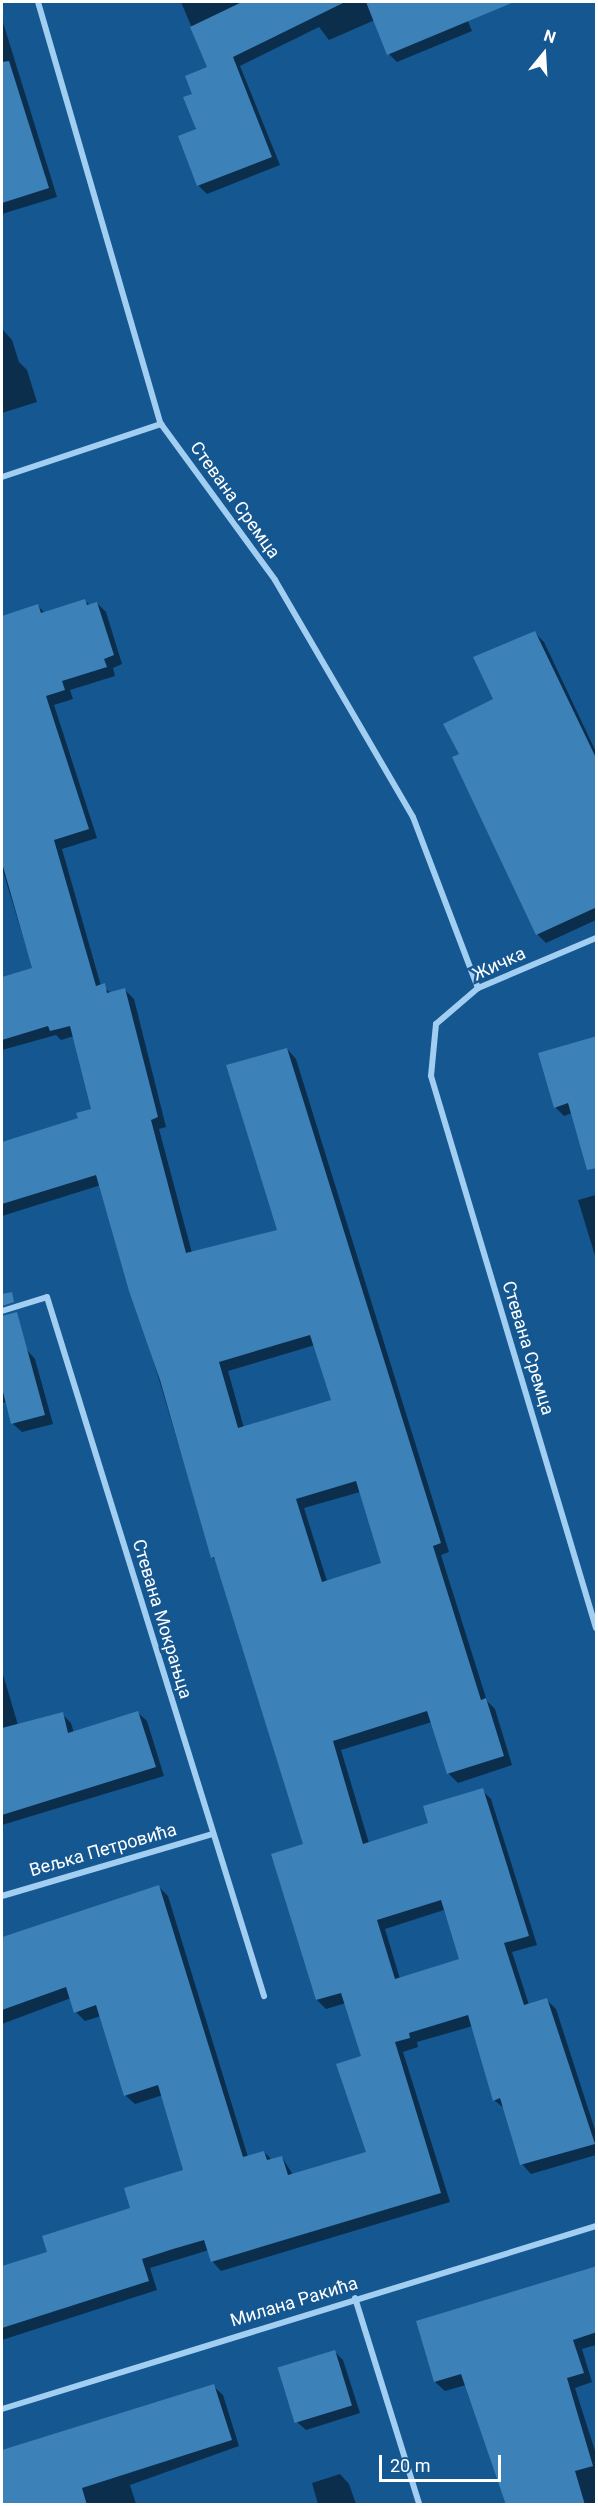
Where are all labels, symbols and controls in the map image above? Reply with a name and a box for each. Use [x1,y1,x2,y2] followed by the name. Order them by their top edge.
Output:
[514,24,574,84] north arrow
[541,26,558,47] text: N
[185,437,285,563] street label: Стевана Сремца
[469,942,529,986] street label: Жичка
[497,1278,559,1418] street label: Стевана Сремца
[127,1537,197,1701] street label: Стевана Мокрањца
[27,1819,179,1881] street label: Вељка Петровића
[228,2272,360,2332] street label: Милана Ракића
[382,2443,504,2481] scale bar
[390,2455,430,2476] text: 20 m

